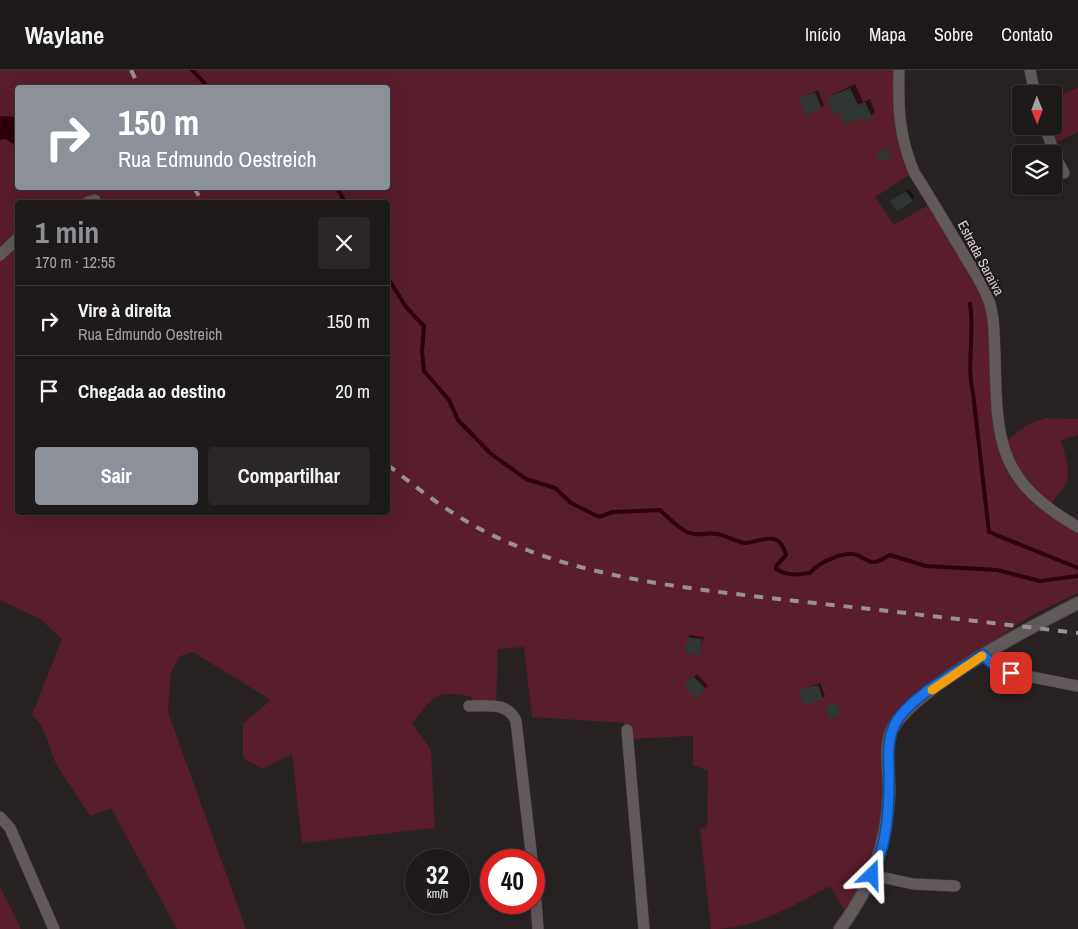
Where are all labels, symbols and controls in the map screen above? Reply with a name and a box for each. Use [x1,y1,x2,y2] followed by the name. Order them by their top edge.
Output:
[25,19,104,51] text: Waylane
[805,22,841,47] text: Início
[869,22,906,47] text: Mapa
[934,22,973,47] text: Sobre
[1001,22,1053,47] text: Contato
[1012,85,1062,135] north arrow
[1012,85,1062,195] map controls
[118,99,199,146] text: 150 m
[35,105,100,170] icon: right
[118,144,317,174] text: Rua Edmundo Oestreich
[1012,145,1062,195] button: layers
[35,212,99,252] text: 1 min
[318,217,370,269] button: close
[954,217,1009,299] street label: Estrada Saraiva
[35,251,115,273] text: 170 m · 12:55
[78,297,171,323] text: Vire à direita
[35,307,63,335] icon: right
[327,308,370,334] text: 150 m
[78,323,222,345] text: Rua Edmundo Oestreich
[35,377,63,405] icon: arrive
[78,378,226,404] text: Chegada ao destino
[335,378,370,404] text: 20 m
[35,447,198,505] button: Sair
[208,447,370,505] button: Compartilhar
[990,652,1032,694] pin
[997,659,1025,687] icon: arrive
[845,848,897,900] position arrow
[480,849,545,914] speed limit sign: 40
[426,858,449,892] text: 32
[427,886,448,902] text: km/h

